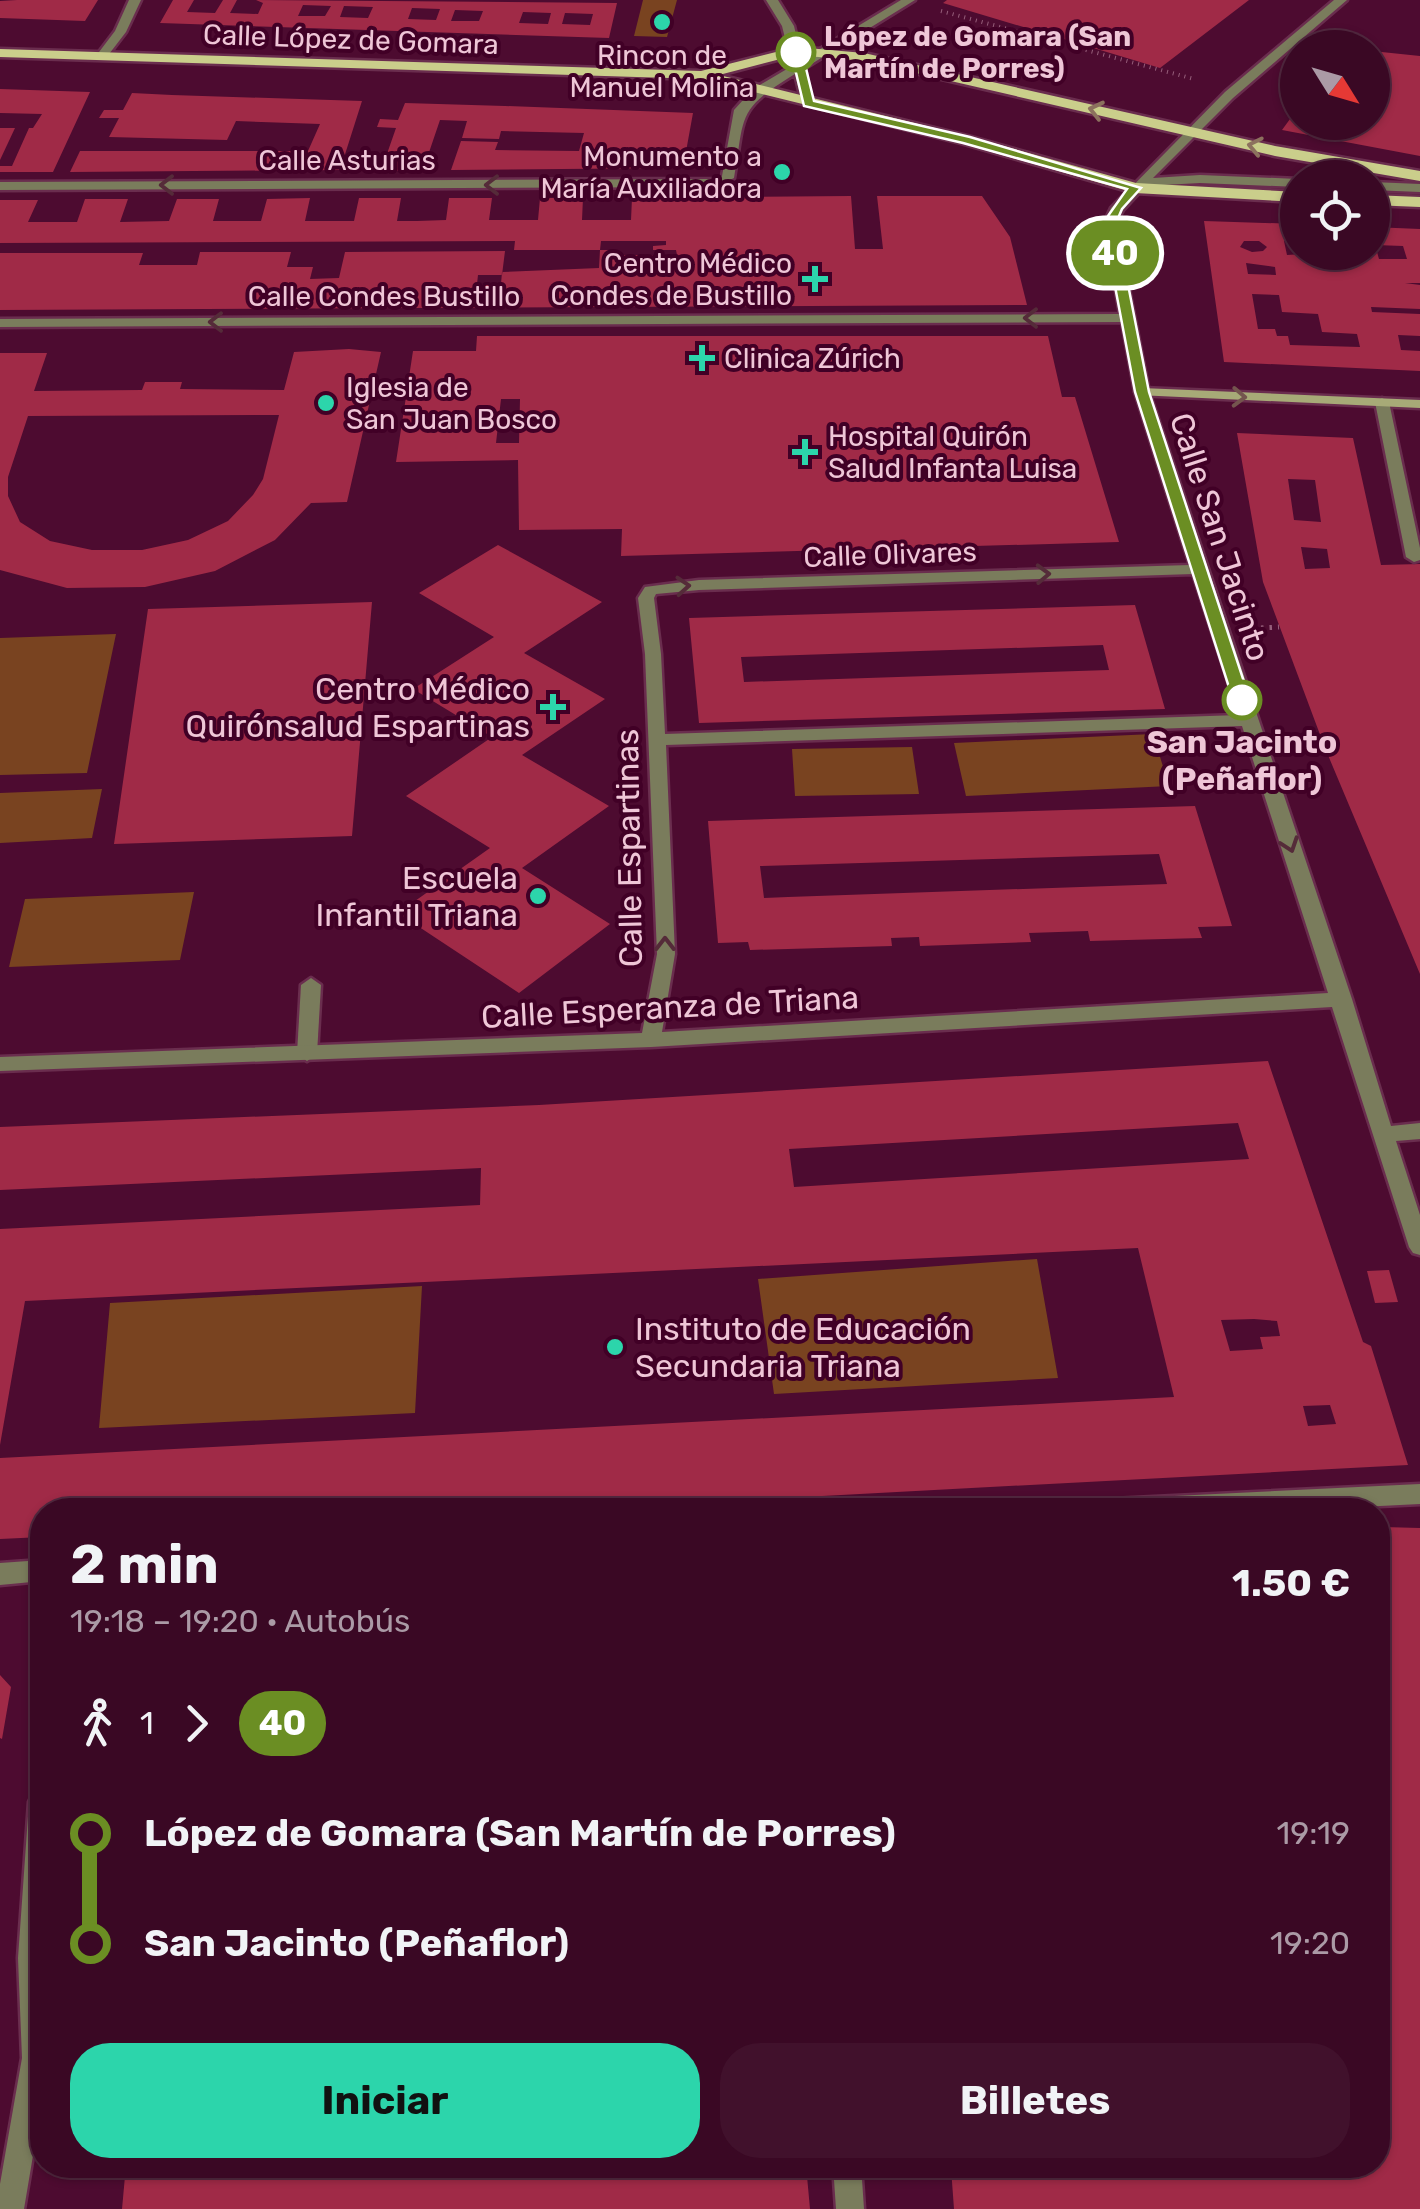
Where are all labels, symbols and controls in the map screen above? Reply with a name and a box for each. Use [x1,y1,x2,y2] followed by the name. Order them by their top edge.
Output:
[651,11,673,33] marker: Rincon de Manuel Molina
[203,18,499,61] street label: Calle López de Gomara
[824,20,1131,85] place label: López de Gomara (San Martín de Porres)
[1280,30,1390,140] north arrow
[1280,30,1390,270] map controls
[777,33,815,71] marker: López de Gomara (San Martín de Porres)
[569,39,755,104] place label: Rincon de Manuel Molina
[1088,101,1105,122] one-way arrow
[1247,137,1264,158] one-way arrow
[540,140,762,205] place label: Monumento a María Auxiliadora
[258,144,436,177] street label: Calle Asturias
[1280,160,1390,270] button: locate
[771,161,793,183] marker: Monumento a María Auxiliadora
[158,174,174,196] one-way arrow
[483,174,498,196] one-way arrow
[1070,220,1160,286] line badge: 40
[1091,232,1139,274] text: 40
[550,247,792,312] place label: Centro Médico Condes de Bustillo
[802,266,828,292] marker: Centro Médico Condes de Bustillo
[248,280,520,313] street label: Calle Condes Bustillo
[1022,307,1038,329] one-way arrow
[207,311,222,333] one-way arrow
[724,342,901,375] place label: Clinica Zúrich
[689,345,715,371] marker: Clinica Zúrich
[346,371,557,436] place label: Iglesia de San Juan Bosco
[1232,386,1248,407] one-way arrow
[315,392,337,414] marker: Iglesia de San Juan Bosco
[1162,408,1278,666] street label: Calle San Jacinto
[828,420,1077,485] place label: Hospital Quirón Salud Infanta Luisa
[792,439,818,465] marker: Hospital Quirón Salud Infanta Luisa
[803,535,977,574] street label: Calle Olivares
[1035,563,1051,584] one-way arrow
[675,576,691,597] one-way arrow
[186,670,530,745] place label: Centro Médico Quirónsalud Espartinas
[1223,681,1261,719] marker: San Jacinto (Peñaflor)
[540,694,566,720] marker: Centro Médico Quirónsalud Espartinas
[1147,723,1337,798] place label: San Jacinto (Peñaflor)
[608,728,650,968] street label: Calle Espartinas
[1279,836,1299,853] one-way arrow
[316,859,518,934] place label: Escuela Infantil Triana
[527,885,549,907] marker: Escuela Infantil Triana
[654,935,676,950] one-way arrow
[480,978,860,1036] street label: Calle Esperanza de Triana
[635,1310,971,1385] place label: Instituto de Educación Secundaria Triana
[604,1336,626,1358] marker: Instituto de Educación Secundaria Triana
[70,1532,219,1597] text: 2 min
[1232,1560,1350,1606] text: 1.50 €
[70,1602,410,1640] text: 19:18 – 19:20 · Autobús
[70,1696,125,1751] icon: walk
[169,1696,224,1751] icon: forward
[259,1702,306,1744] text: 40
[140,1704,154,1742] text: 1
[144,1810,896,1856] text: López de Gomara (San Martín de Porres)
[1276,1814,1350,1852] text: 19:19
[144,1920,569,1966] text: San Jacinto (Peñaflor)
[1270,1924,1350,1962] text: 19:20
[70,2043,700,2158] button: Iniciar
[720,2043,1350,2158] button: Billetes

